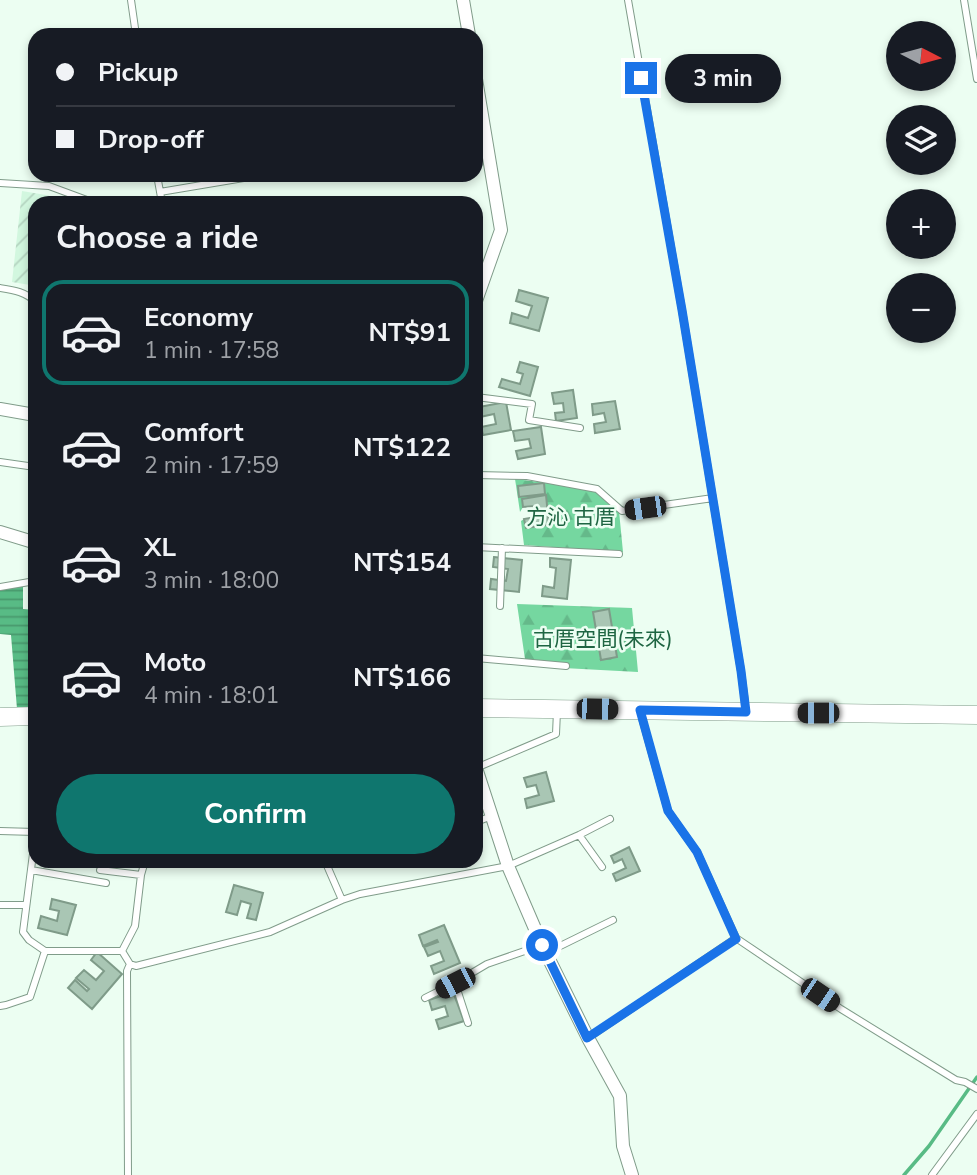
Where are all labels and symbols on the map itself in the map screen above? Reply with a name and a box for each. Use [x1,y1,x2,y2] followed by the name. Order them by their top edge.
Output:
[886,21,956,91] north arrow
[666,54,781,102] callout: 3 min
[625,62,657,94] route end
[623,495,668,521] car
[526,503,616,531] park label: 方沁 古厝
[533,625,673,653] park label: 古厝空間(未來)
[576,698,619,720] car
[798,703,840,724] car
[526,929,558,961] route start
[432,964,479,1002] car
[797,975,844,1015] car

